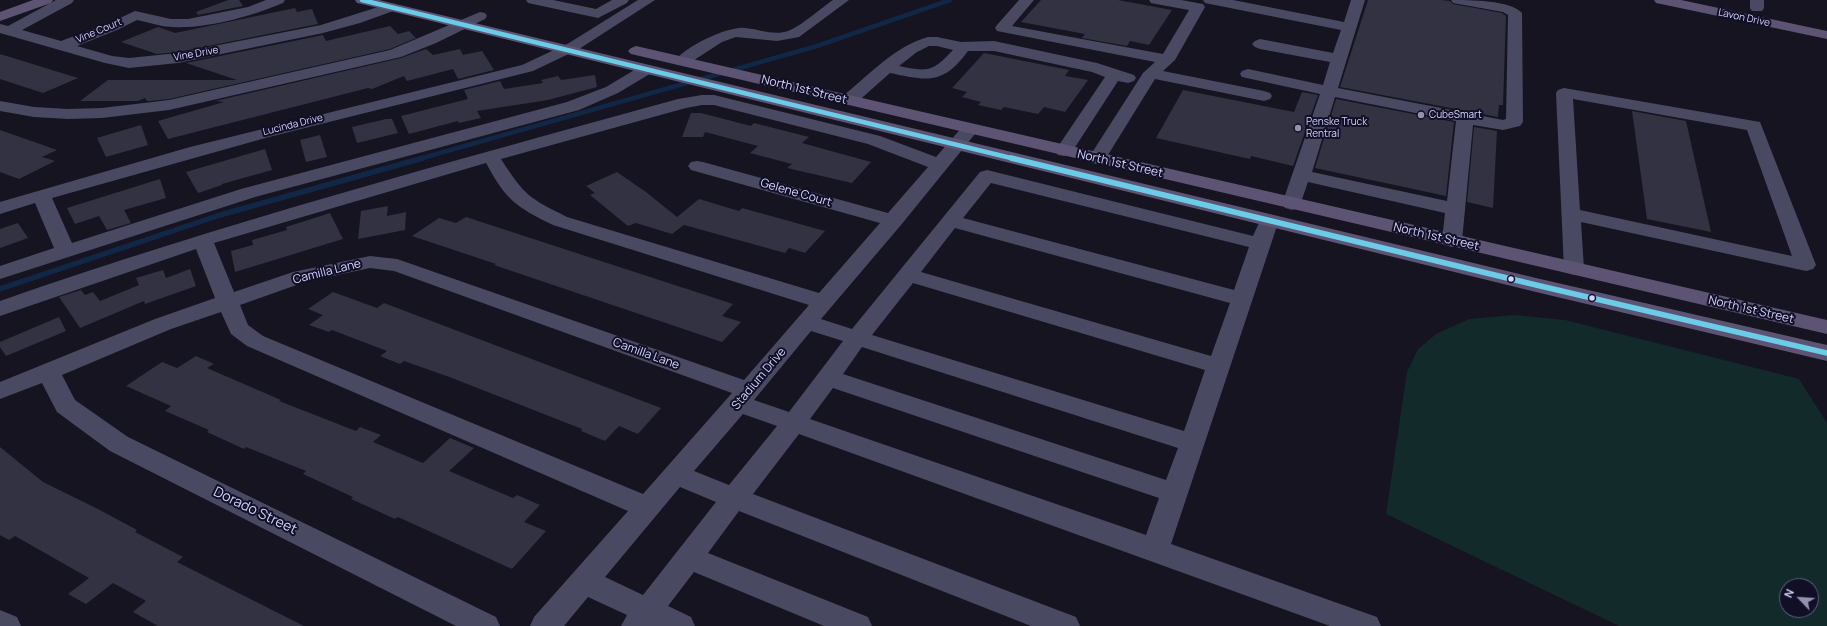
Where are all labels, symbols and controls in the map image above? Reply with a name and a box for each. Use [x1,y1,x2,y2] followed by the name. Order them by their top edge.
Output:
[1717,7,1771,29] street label: Lavon Drive
[74,16,124,46] street label: Vine Court
[173,44,219,64] street label: Vine Drive
[760,72,848,108] street label: North 1st Street
[1429,109,1482,121] place label: CubeSmart
[1416,110,1426,120] marker: CubeSmart
[262,112,324,138] street label: Lucinda Drive
[1306,116,1367,140] place label: Penske Truck Rentral
[1293,123,1303,133] marker: Penske Truck Rentral
[1076,147,1164,181] street label: North 1st Street
[759,176,833,210] street label: Gelene Court
[1392,220,1480,254] street label: North 1st Street
[291,257,363,287] street label: Camilla Lane
[1506,274,1516,284] unlabelled marker
[1587,293,1597,303] unlabelled marker
[1707,293,1795,327] street label: North 1st Street
[611,335,681,373] street label: Camilla Lane
[729,345,789,413] street label: Stadium Drive
[211,484,299,538] street label: Dorado Street
[1779,578,1819,618] north arrow
[1780,586,1797,600] text: N

